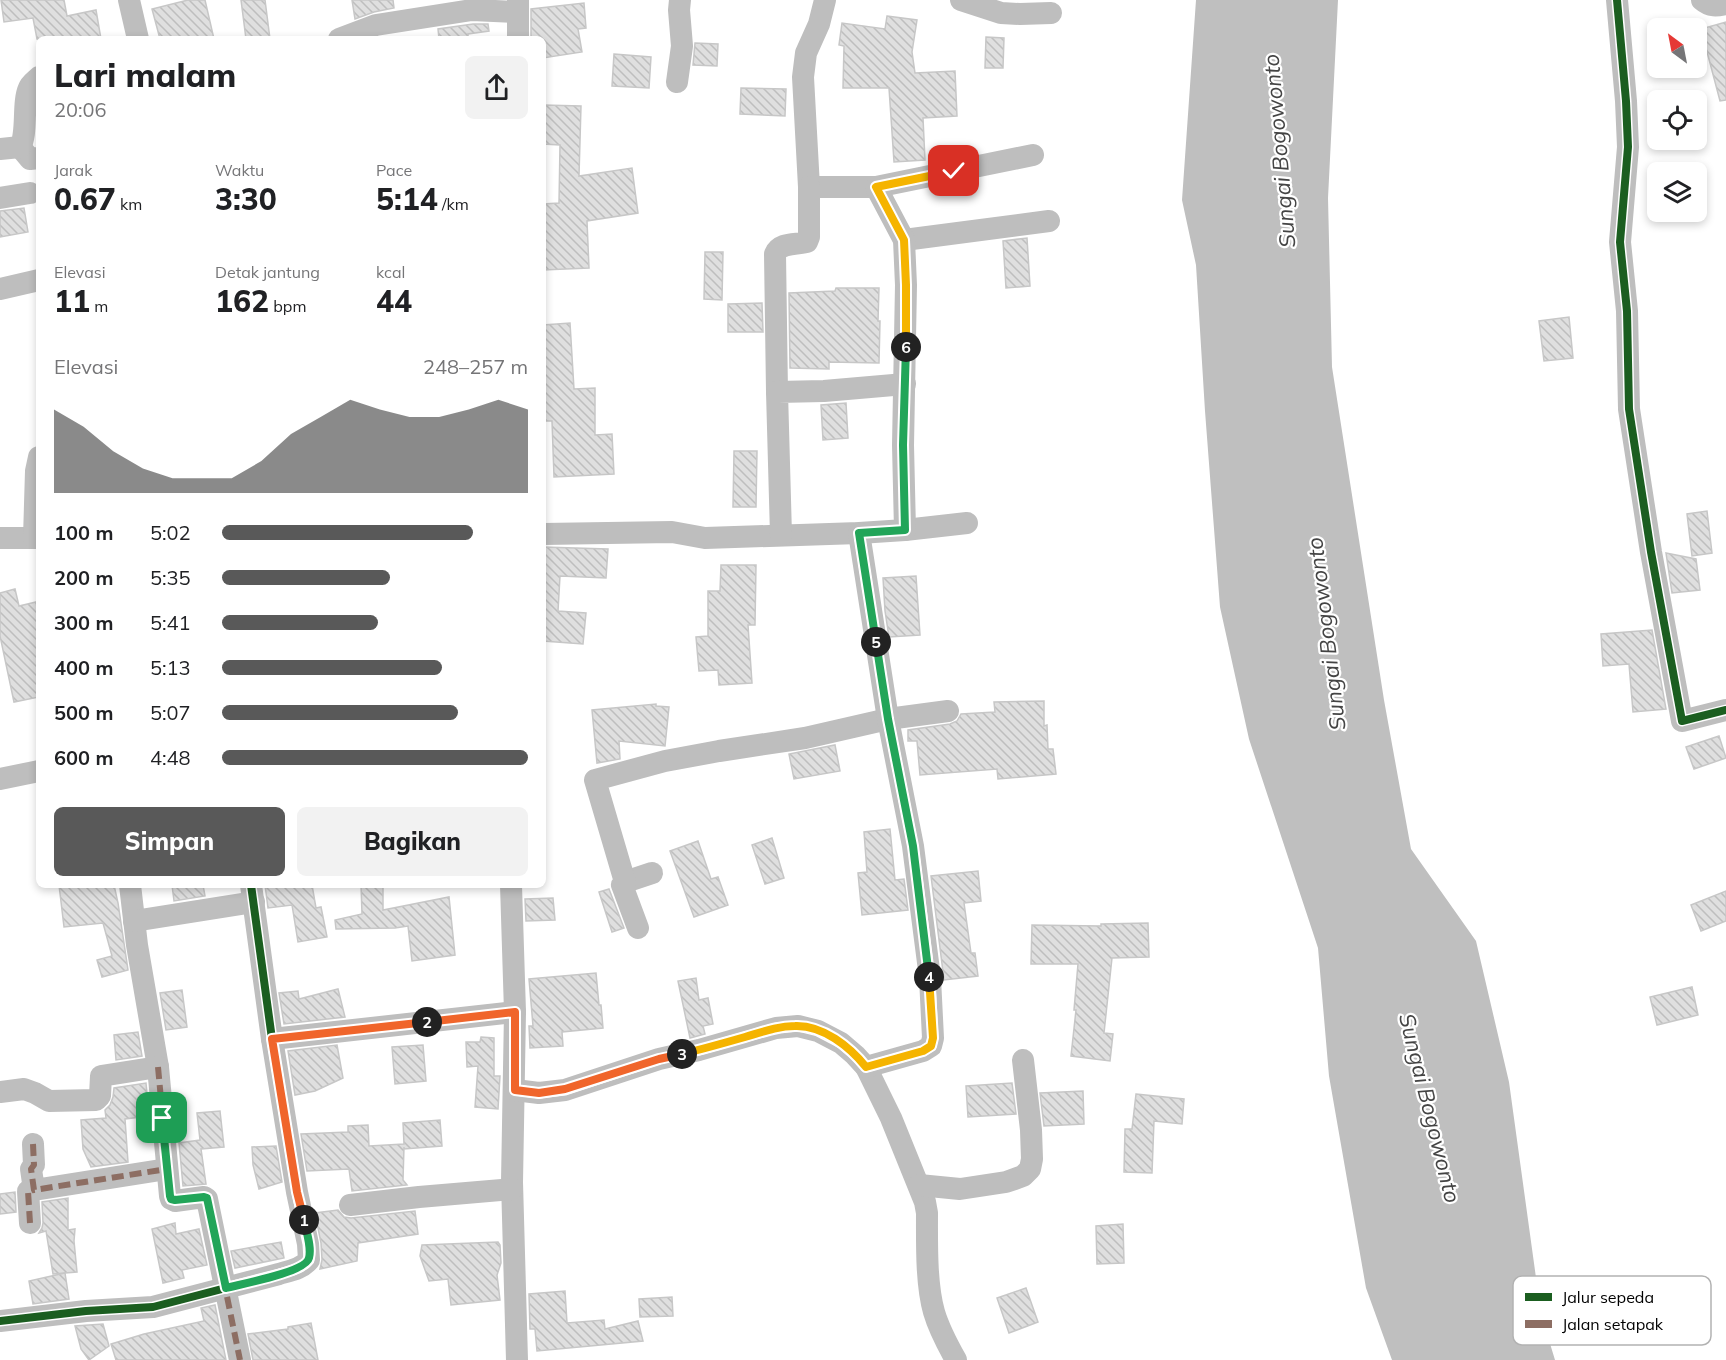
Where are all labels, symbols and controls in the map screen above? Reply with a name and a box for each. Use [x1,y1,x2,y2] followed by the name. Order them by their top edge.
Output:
[1647,18,1707,78] north arrow
[1647,18,1707,222] map controls
[1257,53,1301,249] water label: Sungai Bogowonto
[54,54,236,95] text: Lari malam
[465,56,528,119] button: share
[1647,90,1707,150] button: locate
[54,97,107,122] text: 20:06
[928,145,979,196] pin
[937,154,970,187] icon: check
[54,160,92,180] text: Jarak
[215,160,264,180] text: Waktu
[376,160,412,180] text: Pace
[1647,162,1707,222] button: layers
[54,180,116,218] text: 0.67
[215,180,277,218] text: 3:30
[376,180,438,218] text: 5:14
[116,194,142,214] text: km
[438,194,469,214] text: /km
[54,262,106,282] text: Elevasi
[215,262,320,282] text: Detak jantung
[376,262,405,282] text: kcal
[54,282,90,320] text: 11
[215,282,269,320] text: 162
[376,282,412,320] text: 44
[90,296,108,316] text: m
[269,296,306,316] text: bpm
[891,332,921,362] pin: 6
[901,337,911,357] text: 6
[54,354,118,379] text: Elevasi
[423,354,528,379] text: 248–257 m
[54,520,113,545] text: 100 m
[150,520,191,545] text: 5:02
[1300,536,1352,732] water label: Sungai Bogowonto
[54,565,113,590] text: 200 m
[150,565,191,590] text: 5:35
[54,610,113,635] text: 300 m
[150,610,191,635] text: 5:41
[861,627,891,657] pin: 5
[871,632,881,652] text: 5
[54,655,113,680] text: 400 m
[150,655,191,680] text: 5:13
[54,700,113,725] text: 500 m
[150,700,191,725] text: 5:07
[54,745,113,770] text: 600 m
[150,745,191,770] text: 4:48
[54,807,285,876] button: Simpan
[297,807,528,876] button: Bagikan
[914,962,944,992] pin: 4
[924,967,934,987] text: 4
[412,1007,442,1037] pin: 2
[1393,1010,1467,1206] water label: Sungai Bogowonto
[422,1012,432,1032] text: 2
[667,1039,697,1069] pin: 3
[677,1044,687,1064] text: 3
[136,1092,187,1143] pin
[145,1101,178,1134] icon: arrive
[289,1205,319,1235] pin: 1
[299,1210,309,1230] text: 1
[1513,1276,1711,1345] legend
[1562,1287,1654,1307] text: Jalur sepeda
[1562,1314,1664,1334] text: Jalan setapak

